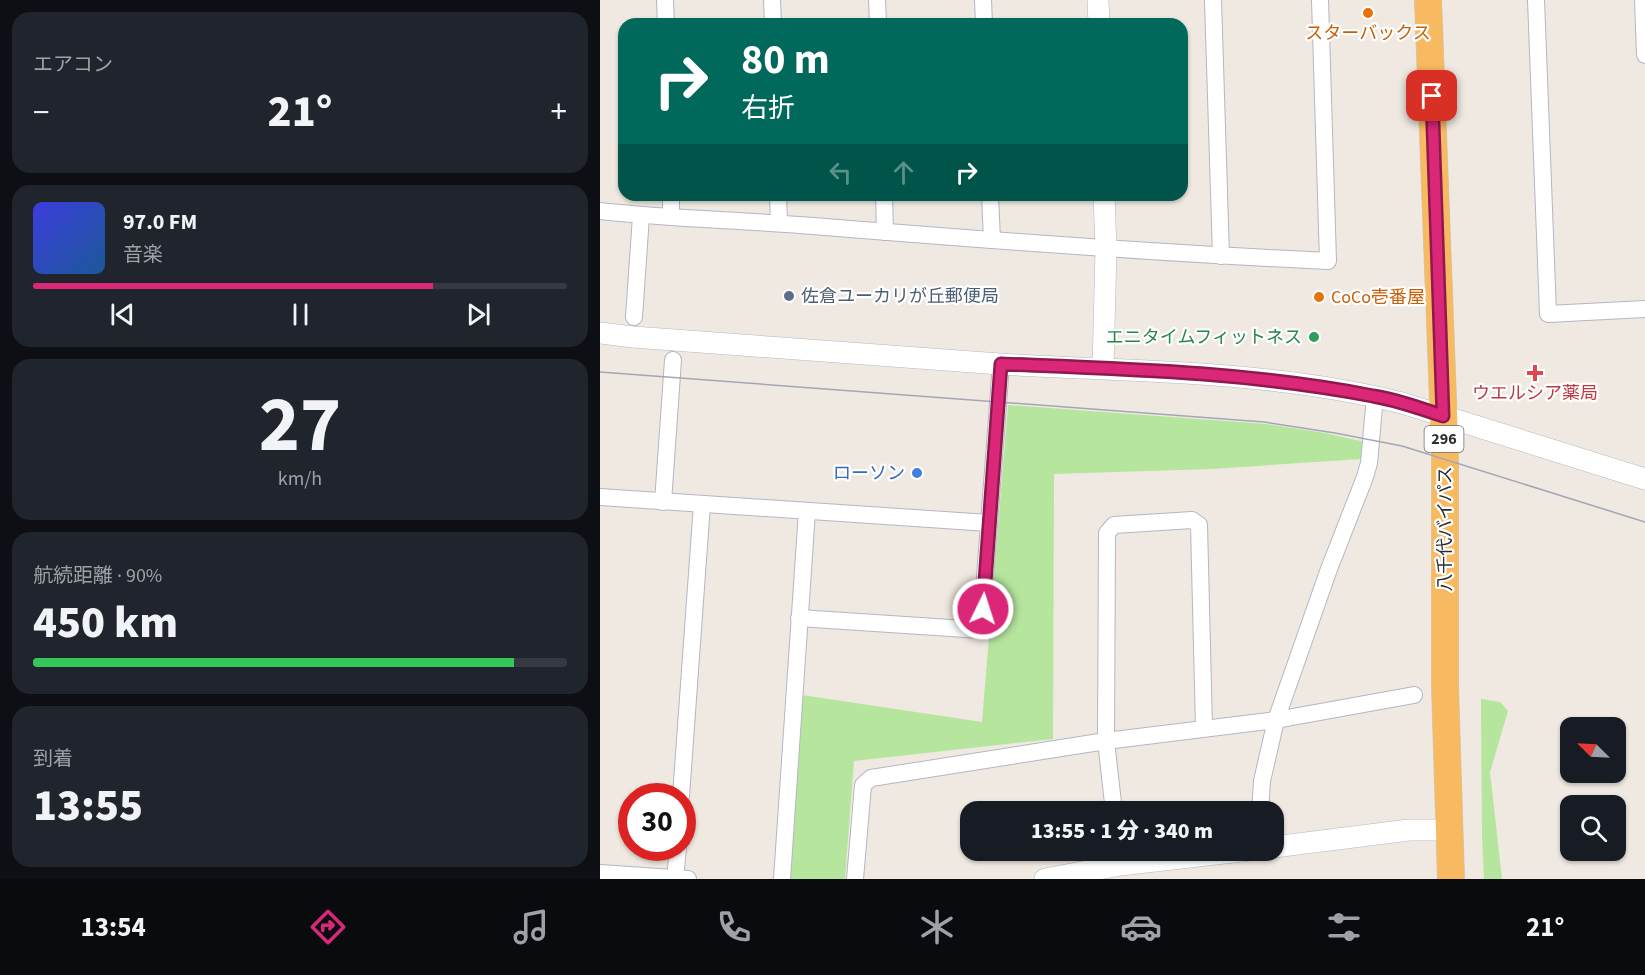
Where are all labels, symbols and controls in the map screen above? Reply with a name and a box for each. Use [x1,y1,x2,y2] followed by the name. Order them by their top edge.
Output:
[1361,6,1375,20] marker: スターバックス
[1305,21,1431,46] place label: スターバックス
[741,30,830,90] text: 80 m
[642,42,720,120] icon: right
[33,51,113,79] text: エアコン
[1406,70,1457,121] pin
[1415,79,1448,112] icon: arrive
[268,80,332,144] text: 21°
[33,89,49,136] text: −
[551,89,567,136] text: +
[741,89,795,128] text: 右折
[824,156,857,189] icon: left
[887,156,920,189] icon: ahead
[950,156,983,189] icon: right
[123,206,197,238] text: 97.0 FM
[123,241,163,269] text: 音楽
[801,284,999,309] place label: 佐倉ユーカリが丘郵便局
[1331,285,1425,310] place label: CoCo壱番屋
[782,289,796,303] marker: 佐倉ユーカリが丘郵便局
[1312,290,1326,304] marker: CoCo壱番屋
[106,298,139,331] icon: previous
[284,298,317,331] icon: pause
[462,298,495,331] icon: next
[1106,325,1302,350] place label: エニタイムフィットネス
[1307,330,1321,344] marker: エニタイムフィットネス
[1528,366,1542,380] marker: ウエルシア薬局
[259,370,341,481] text: 27
[1472,381,1598,406] place label: ウエルシア薬局
[1424,426,1464,452] road number: 296
[833,461,905,486] place label: ローソン
[278,465,322,493] text: km/h
[910,466,924,480] marker: ローソン
[1433,466,1458,592] street label: 八千代バイパス
[33,562,162,590] text: 航続距離 · 90%
[951,577,1015,641] position arrow
[33,591,178,655] text: 450 km
[1560,717,1626,783] north arrow
[1560,717,1626,861] map controls
[33,745,73,773] text: 到着
[33,774,143,838] text: 13:55
[618,783,696,861] speed limit sign: 30
[1560,795,1626,861] button: search
[1031,815,1213,847] text: 13:55 · 1 分 · 340 m
[307,906,349,948] icon: directions
[510,906,552,948] icon: music
[713,906,755,948] icon: phone
[916,906,958,948] icon: climate
[1120,906,1162,948] icon: car
[1323,906,1365,948] icon: filters
[81,908,146,947] text: 13:54
[1526,908,1564,947] text: 21°

